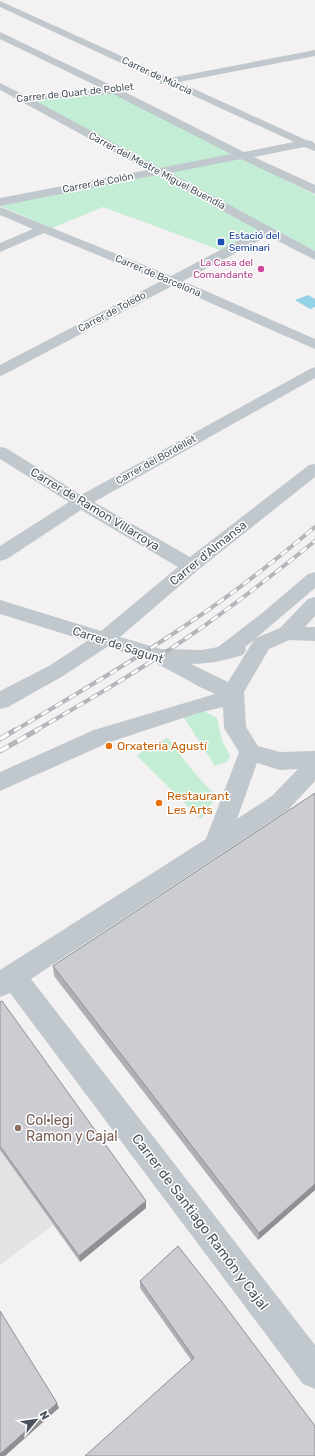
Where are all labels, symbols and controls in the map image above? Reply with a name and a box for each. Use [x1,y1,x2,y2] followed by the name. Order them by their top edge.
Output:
[120,54,194,98] street label: Carrer de Múrcia
[16,81,134,105] street label: Carrer de Quart de Poblet
[87,130,227,212] street label: Carrer del Mestre Miguel Buendía
[62,170,134,196] street label: Carrer de Colón
[229,230,280,254] place label: Estació del Seminari
[216,237,226,247] marker: Estació del Seminari
[113,252,203,300] street label: Carrer de Barcelona
[193,257,253,281] place label: La Casa del Comandante
[256,264,266,274] marker: La Casa del Comandante
[76,289,148,335] street label: Carrer de Toledo
[114,433,198,487] street label: Carrer del Bordellet
[28,465,162,553] street label: Carrer de Ramon Villarroya
[167,518,249,588] street label: Carrer d'Almansa
[71,624,165,666] street label: Carrer de Sagunt
[117,739,208,753] place label: Orxateria Agustí
[104,741,114,751] marker: Orxateria Agustí
[167,789,229,817] place label: Restaurant Les Arts
[154,798,164,808] marker: Restaurant Les Arts
[26,1112,118,1145] place label: Col·legi Ramon y Cajal
[13,1123,23,1133] marker: Col·legi Ramon y Cajal
[128,1131,272,1313] street label: Carrer de Santiago Ramón y Cajal
[16,1400,56,1440] north arrow
[37,1409,52,1422] text: N

